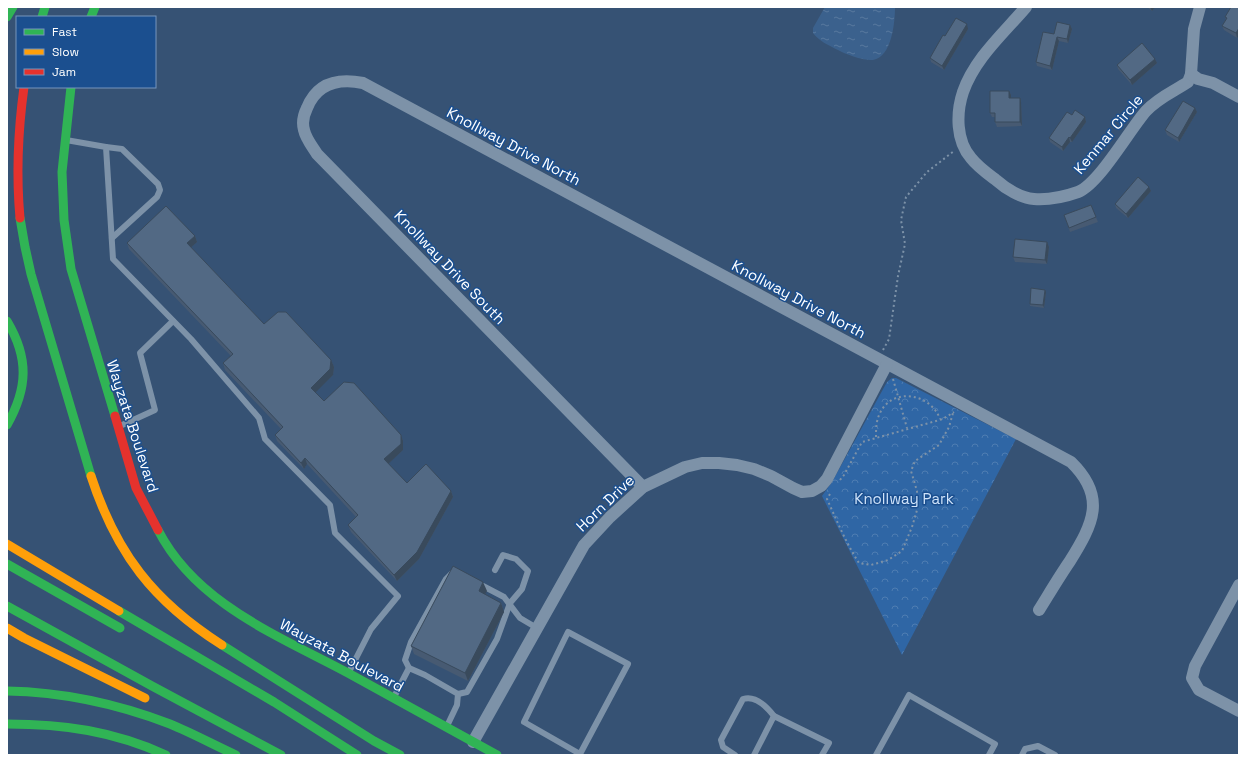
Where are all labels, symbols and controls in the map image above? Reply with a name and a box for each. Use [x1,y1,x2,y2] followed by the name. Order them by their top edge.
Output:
[16,16,156,88] legend
[52,24,77,40] text: Fast
[52,44,79,60] text: Slow
[52,64,76,80] text: Jam
[1069,90,1147,178] street label: Kenmar Circle
[444,103,584,189] street label: Knollway Drive North
[390,206,510,328] street label: Knollway Drive South
[729,256,869,342] street label: Knollway Drive North
[103,357,163,495] street label: Wayzata Boulevard
[572,470,638,535] street label: Horn Drive
[854,489,954,508] park label: Knollway Park
[277,614,407,696] street label: Wayzata Boulevard

